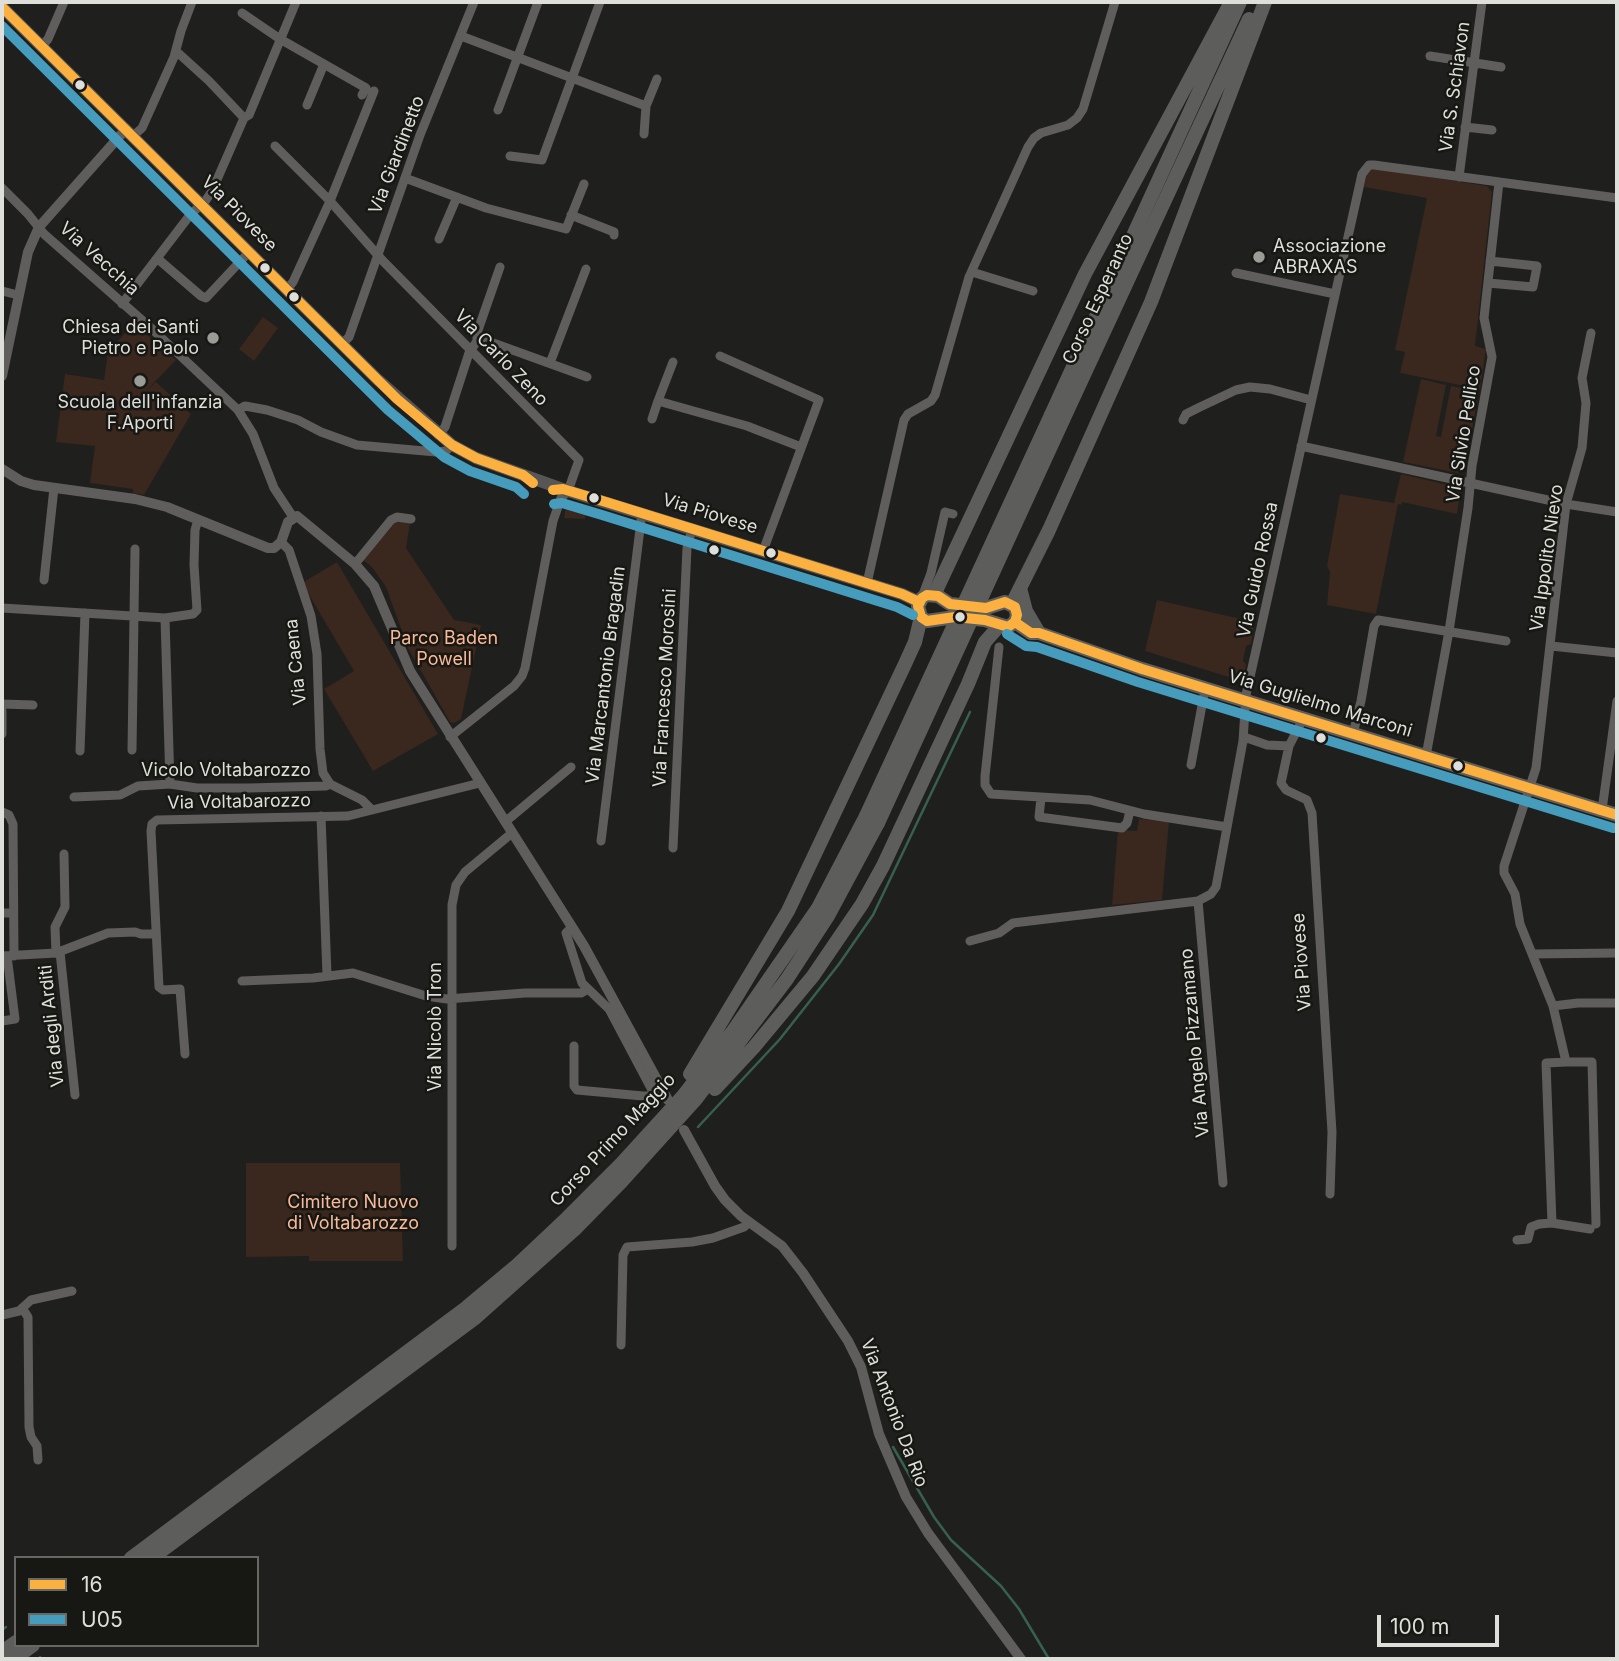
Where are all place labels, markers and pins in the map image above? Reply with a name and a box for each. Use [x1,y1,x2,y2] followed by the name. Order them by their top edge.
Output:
[73,78,87,92] unlabelled marker
[1273,236,1386,278] place label: Associazione ABRAXAS
[1251,249,1267,265] marker: Associazione ABRAXAS
[258,261,272,275] unlabelled marker
[287,290,301,304] unlabelled marker
[62,317,199,360] place label: Chiesa dei Santi Pietro e Paolo
[205,330,221,346] marker: Chiesa dei Santi Pietro e Paolo
[132,373,148,389] marker: Scuola dell'infanzia F.Aporti
[58,392,222,434] place label: Scuola dell'infanzia F.Aporti
[587,491,601,505] unlabelled marker
[707,543,721,557] unlabelled marker
[764,546,778,560] unlabelled marker
[953,610,967,624] unlabelled marker
[1314,731,1328,745] unlabelled marker
[1451,759,1465,773] unlabelled marker

